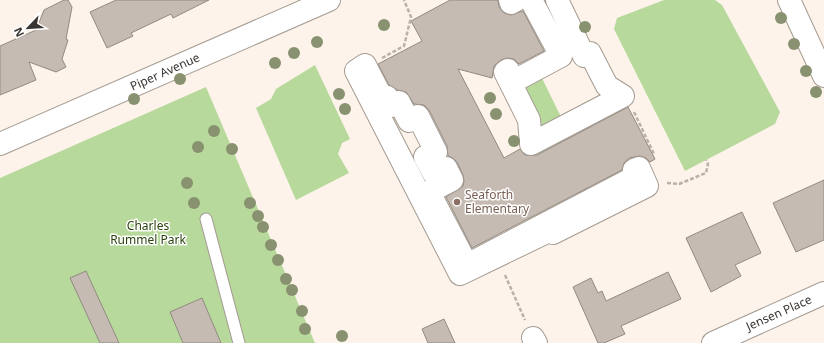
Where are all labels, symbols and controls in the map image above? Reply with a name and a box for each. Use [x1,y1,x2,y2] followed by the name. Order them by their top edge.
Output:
[8,8,48,48] north arrow
[10,25,27,40] text: N
[127,48,203,95] street label: Piper Avenue
[465,186,530,217] place label: Seaforth Elementary
[452,197,462,207] marker: Seaforth Elementary
[110,217,186,248] park label: Charles Rummel Park
[742,290,814,335] street label: Jensen Place

